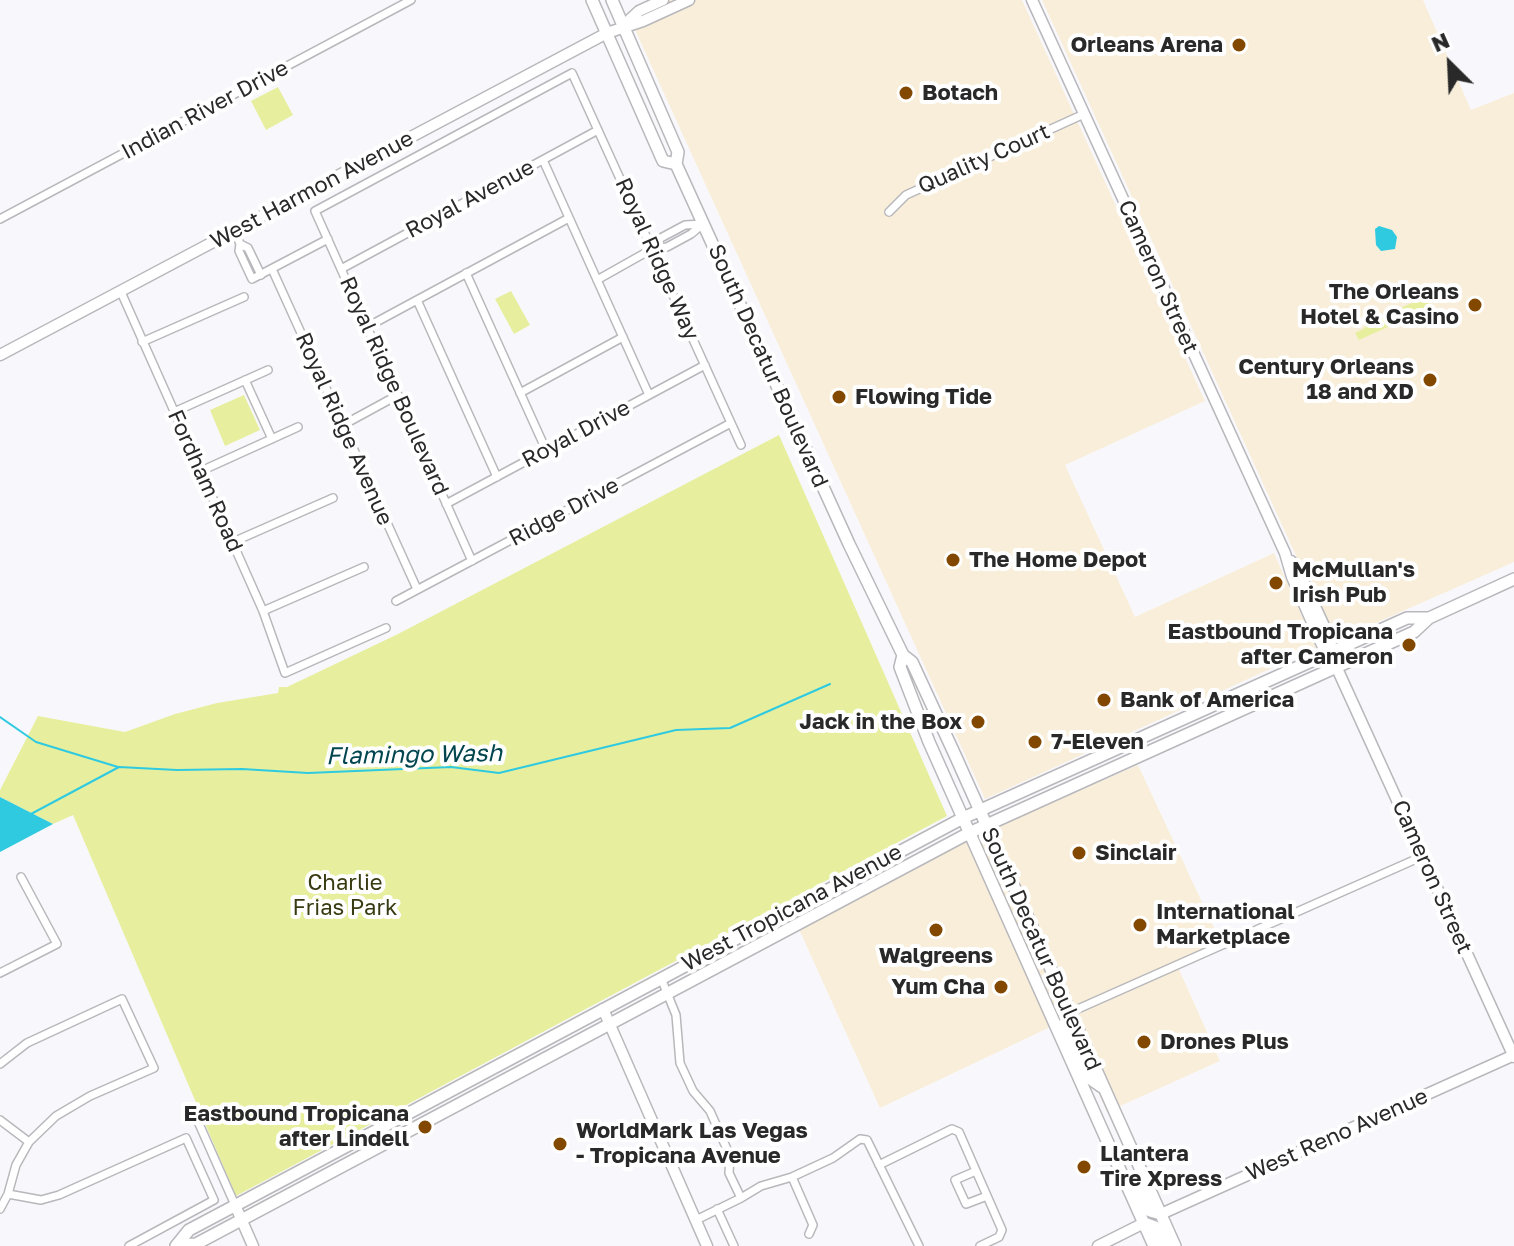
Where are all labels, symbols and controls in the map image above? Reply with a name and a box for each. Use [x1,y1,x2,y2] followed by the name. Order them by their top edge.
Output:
[1410,24,1490,104] north arrow
[1427,26,1453,57] text: N
[1070,32,1223,58] place label: Orleans Arena
[1230,36,1248,54] marker: Orleans Arena
[117,55,293,165] street label: Indian River Drive
[922,80,998,106] place label: Botach
[897,84,915,102] marker: Botach
[914,118,1054,200] street label: Quality Court
[206,125,418,255] street label: West Harmon Avenue
[401,154,539,244] street label: Royal Avenue
[609,174,705,344] street label: Royal Ridge Way
[1112,196,1204,358] street label: Cameron Street
[702,240,834,492] street label: South Decatur Boulevard
[334,273,454,499] street label: Royal Ridge Boulevard
[1300,279,1459,330] place label: The Orleans Hotel & Casino
[1466,296,1484,314] marker: The Orleans Hotel & Casino
[290,329,398,529] street label: Royal Ridge Avenue
[1238,354,1414,406] place label: Century Orleans 18 and XD
[1421,371,1439,389] marker: Century Orleans 18 and XD
[855,384,992,410] place label: Flowing Tide
[830,388,848,406] marker: Flowing Tide
[517,394,635,474] street label: Royal Drive
[162,406,248,556] street label: Fordham Road
[505,472,623,552] street label: Ridge Drive
[969,547,1147,573] place label: The Home Depot
[944,551,962,569] marker: The Home Depot
[1292,557,1415,608] place label: McMullan's Irish Pub
[1267,574,1285,592] marker: McMullan's Irish Pub
[1167,619,1393,670] place label: Eastbound Tropicana after Cameron
[1400,636,1418,654] marker: Eastbound Tropicana after Cameron
[1120,687,1294,713] place label: Bank of America
[1095,691,1113,709] marker: Bank of America
[799,709,962,735] place label: Jack in the Box
[969,713,987,731] marker: Jack in the Box
[1051,729,1144,755] place label: 7-Eleven
[1026,733,1044,751] marker: 7-Eleven
[326,739,502,771] water label: Flamingo Wash
[1386,796,1478,958] street label: Cameron Street
[975,823,1107,1075] street label: South Decatur Boulevard
[678,839,906,977] street label: West Tropicana Avenue
[1095,840,1176,866] place label: Sinclair
[1070,844,1088,862] marker: Sinclair
[293,870,397,922] park label: Charlie Frias Park
[1156,899,1295,950] place label: International Marketplace
[1131,916,1149,934] marker: International Marketplace
[927,921,945,939] marker: Walgreens
[879,943,993,969] place label: Walgreens
[891,974,985,1000] place label: Yum Cha
[992,978,1010,996] marker: Yum Cha
[1160,1029,1289,1055] place label: Drones Plus
[1135,1033,1153,1051] marker: Drones Plus
[1242,1083,1432,1187] street label: West Reno Avenue
[183,1101,409,1152] place label: Eastbound Tropicana after Lindell
[416,1118,434,1136] marker: Eastbound Tropicana after Lindell
[576,1118,808,1170] place label: WorldMark Las Vegas - Tropicana Avenue
[551,1135,569,1153] marker: WorldMark Las Vegas - Tropicana Avenue
[1100,1141,1222,1192] place label: Llantera Tire Xpress
[1075,1158,1093,1176] marker: Llantera Tire Xpress

